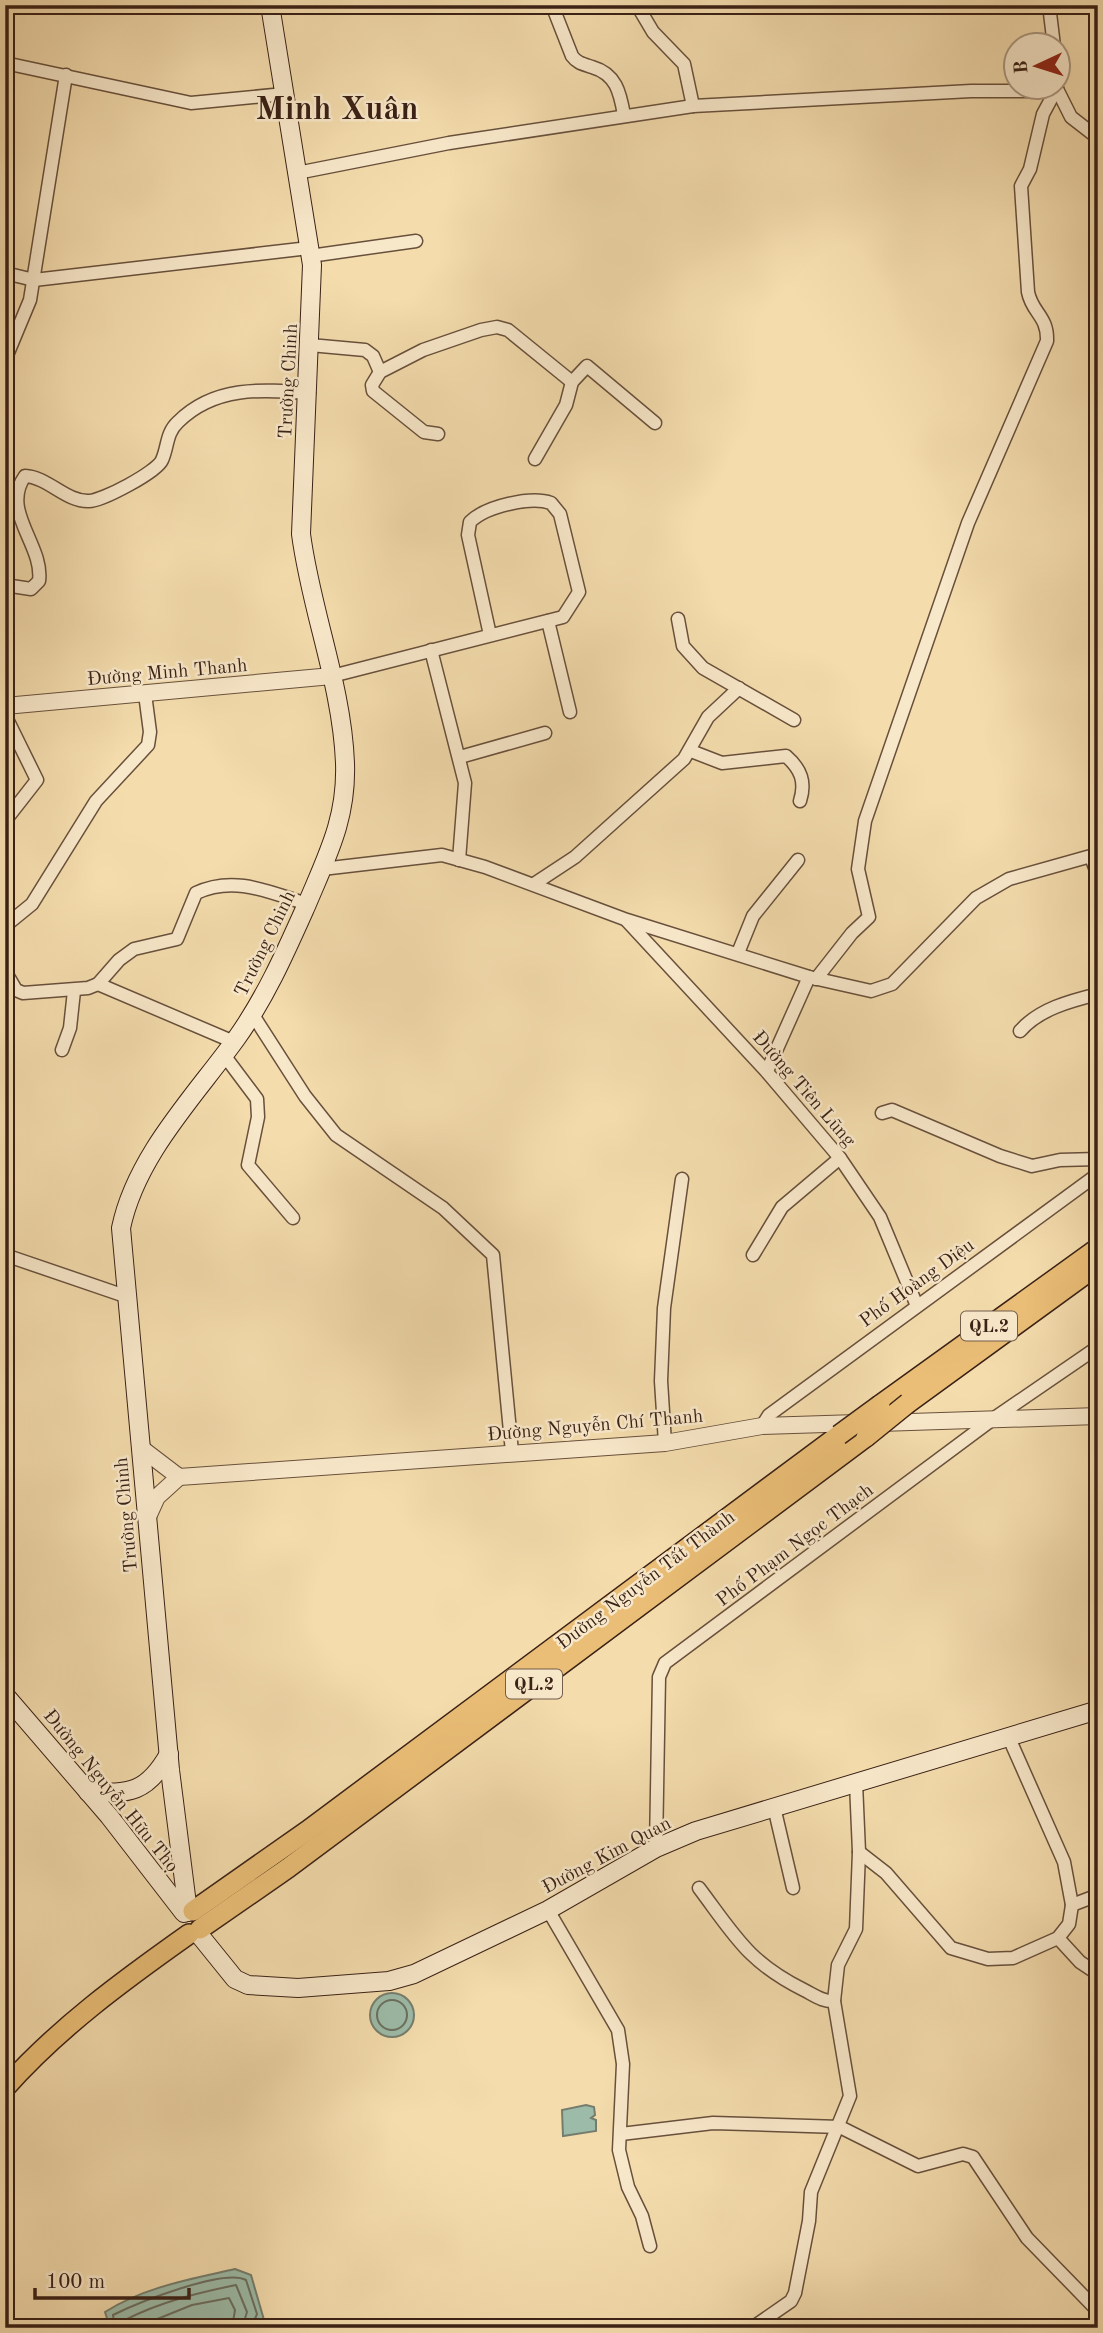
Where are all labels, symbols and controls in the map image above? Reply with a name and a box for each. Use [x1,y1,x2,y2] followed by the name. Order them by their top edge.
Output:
[1002,32,1072,102] north arrow
[1013,60,1032,74] text: B
[255,94,419,127] district label: Minh Xuân
[277,323,302,439] street label: Trường Chinh
[86,657,248,690] street label: Đường Minh Thanh
[232,888,300,1000] street label: Trường Chinh
[748,1028,859,1152] street label: Đường Tiên Lũng
[856,1235,978,1332] street label: Phố Hoàng Diệu
[961,1311,1017,1340] road number: QL.2
[486,1406,704,1445] street label: Đường Nguyễn Chí Thanh
[113,1456,142,1573] street label: Trường Chinh
[713,1480,877,1611] street label: Phố Phạm Ngọc Thạch
[553,1506,739,1654] street label: Đường Nguyễn Tất Thành
[506,1670,562,1699] road number: QL.2
[39,1705,183,1876] street label: Đường Nguyễn Hữu Thọ
[540,1814,675,1898] street label: Đường Kim Quan
[35,2256,189,2300] scale bar
[46,2272,105,2293] text: 100 m

